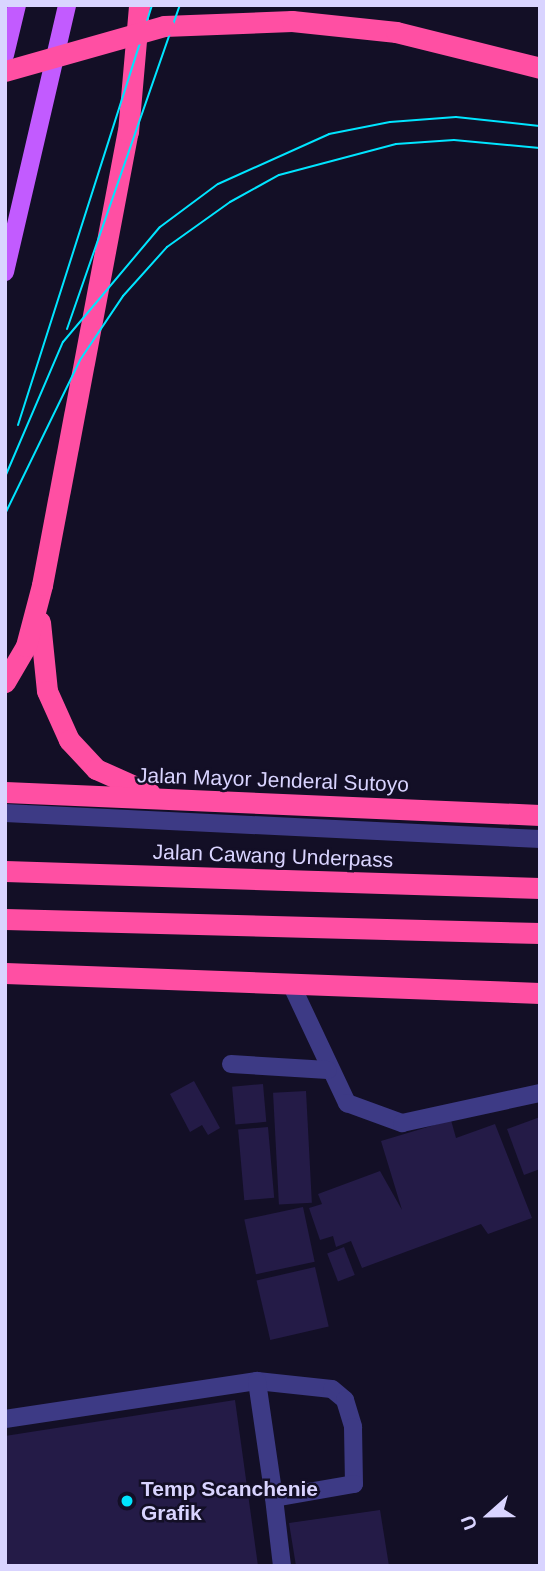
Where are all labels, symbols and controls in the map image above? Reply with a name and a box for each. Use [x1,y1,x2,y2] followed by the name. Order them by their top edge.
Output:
[137,763,409,797] street label: Jalan Mayor Jenderal Sutoyo
[152,839,394,873] street label: Jalan Cawang Underpass
[141,1476,318,1526] place label: Temp Scanchenie Grafik
[454,1480,524,1550] north arrow
[119,1493,135,1509] marker: Temp Scanchenie Grafik
[457,1513,481,1533] text: U

